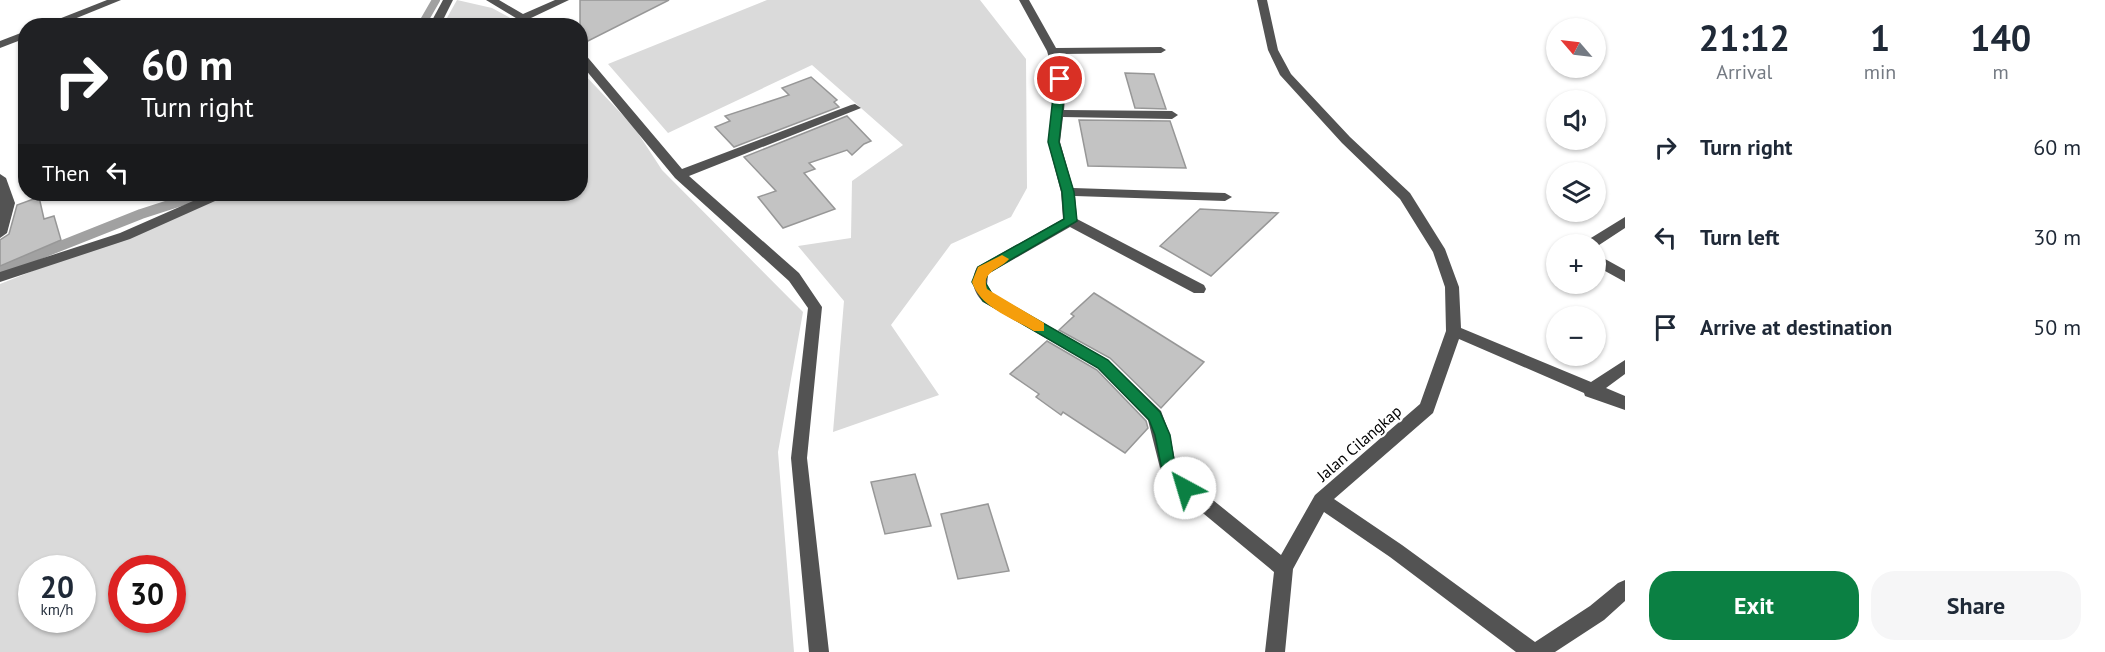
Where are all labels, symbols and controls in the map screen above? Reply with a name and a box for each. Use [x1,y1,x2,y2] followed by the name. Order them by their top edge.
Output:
[1699,14,1790,61] text: 21:12
[1870,14,1890,61] text: 1
[1970,14,2031,61] text: 140
[1546,18,1606,78] north arrow
[1546,18,1606,366] map controls
[141,37,233,92] text: 60 m
[42,42,120,120] icon: right
[1034,53,1085,104] pin
[1716,59,1772,85] text: Arrival
[1864,59,1896,85] text: min
[1993,59,2009,85] text: m
[1043,62,1076,95] icon: arrive
[141,90,254,124] text: Turn right
[1546,90,1606,150] button: sound
[1649,131,1682,164] icon: right
[1700,133,1792,161] text: Turn right
[2033,133,2081,161] text: 60 m
[101,156,134,189] icon: left
[42,159,89,187] text: Then
[1546,162,1606,222] button: layers
[1649,221,1682,254] icon: left
[1700,223,1780,251] text: Turn left
[2033,223,2081,251] text: 30 m
[1546,234,1606,294] button: +
[1546,306,1606,366] button: −
[1649,311,1682,344] icon: arrive
[1700,313,1892,341] text: Arrive at destination
[2033,313,2081,341] text: 50 m
[1312,401,1406,486] street label: Jalan Cilangkap
[1153,456,1217,520] position arrow
[108,555,186,633] speed limit sign: 30
[40,567,74,606] text: 20
[1649,571,1859,640] button: Exit
[1871,571,2081,640] button: Share
[41,600,73,619] text: km/h

